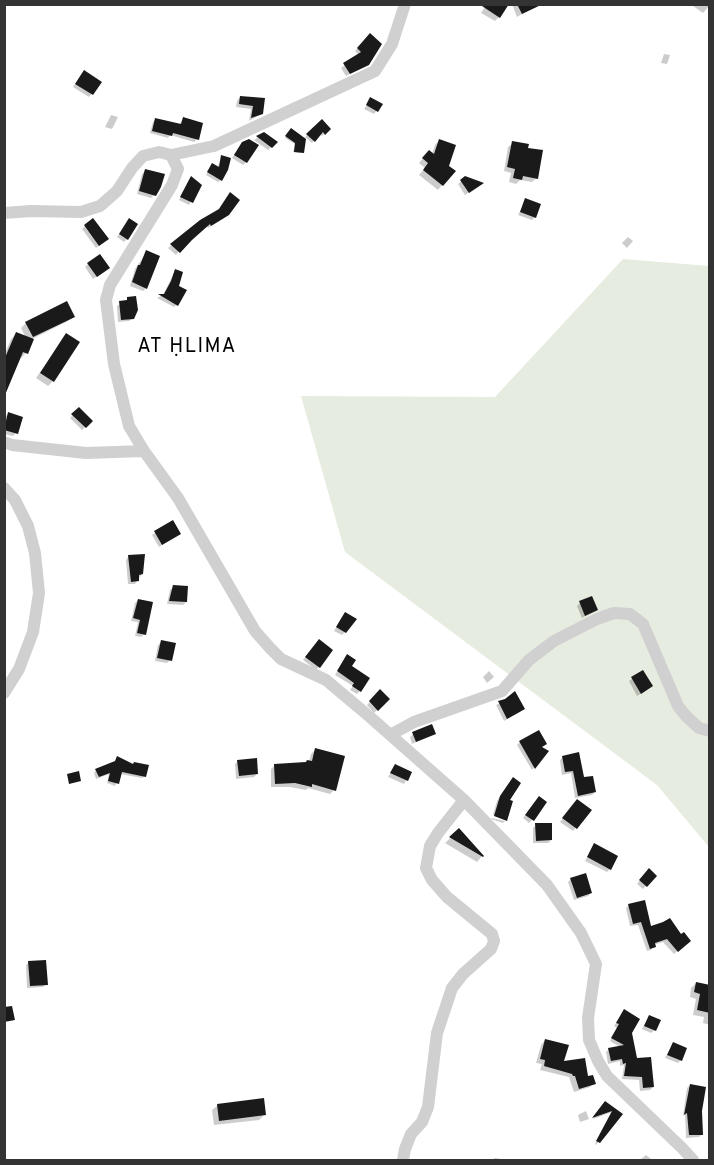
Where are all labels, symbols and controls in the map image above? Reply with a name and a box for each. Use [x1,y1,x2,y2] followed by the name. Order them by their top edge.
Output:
[137,336,237,360] district label: AT ḤLIMA

